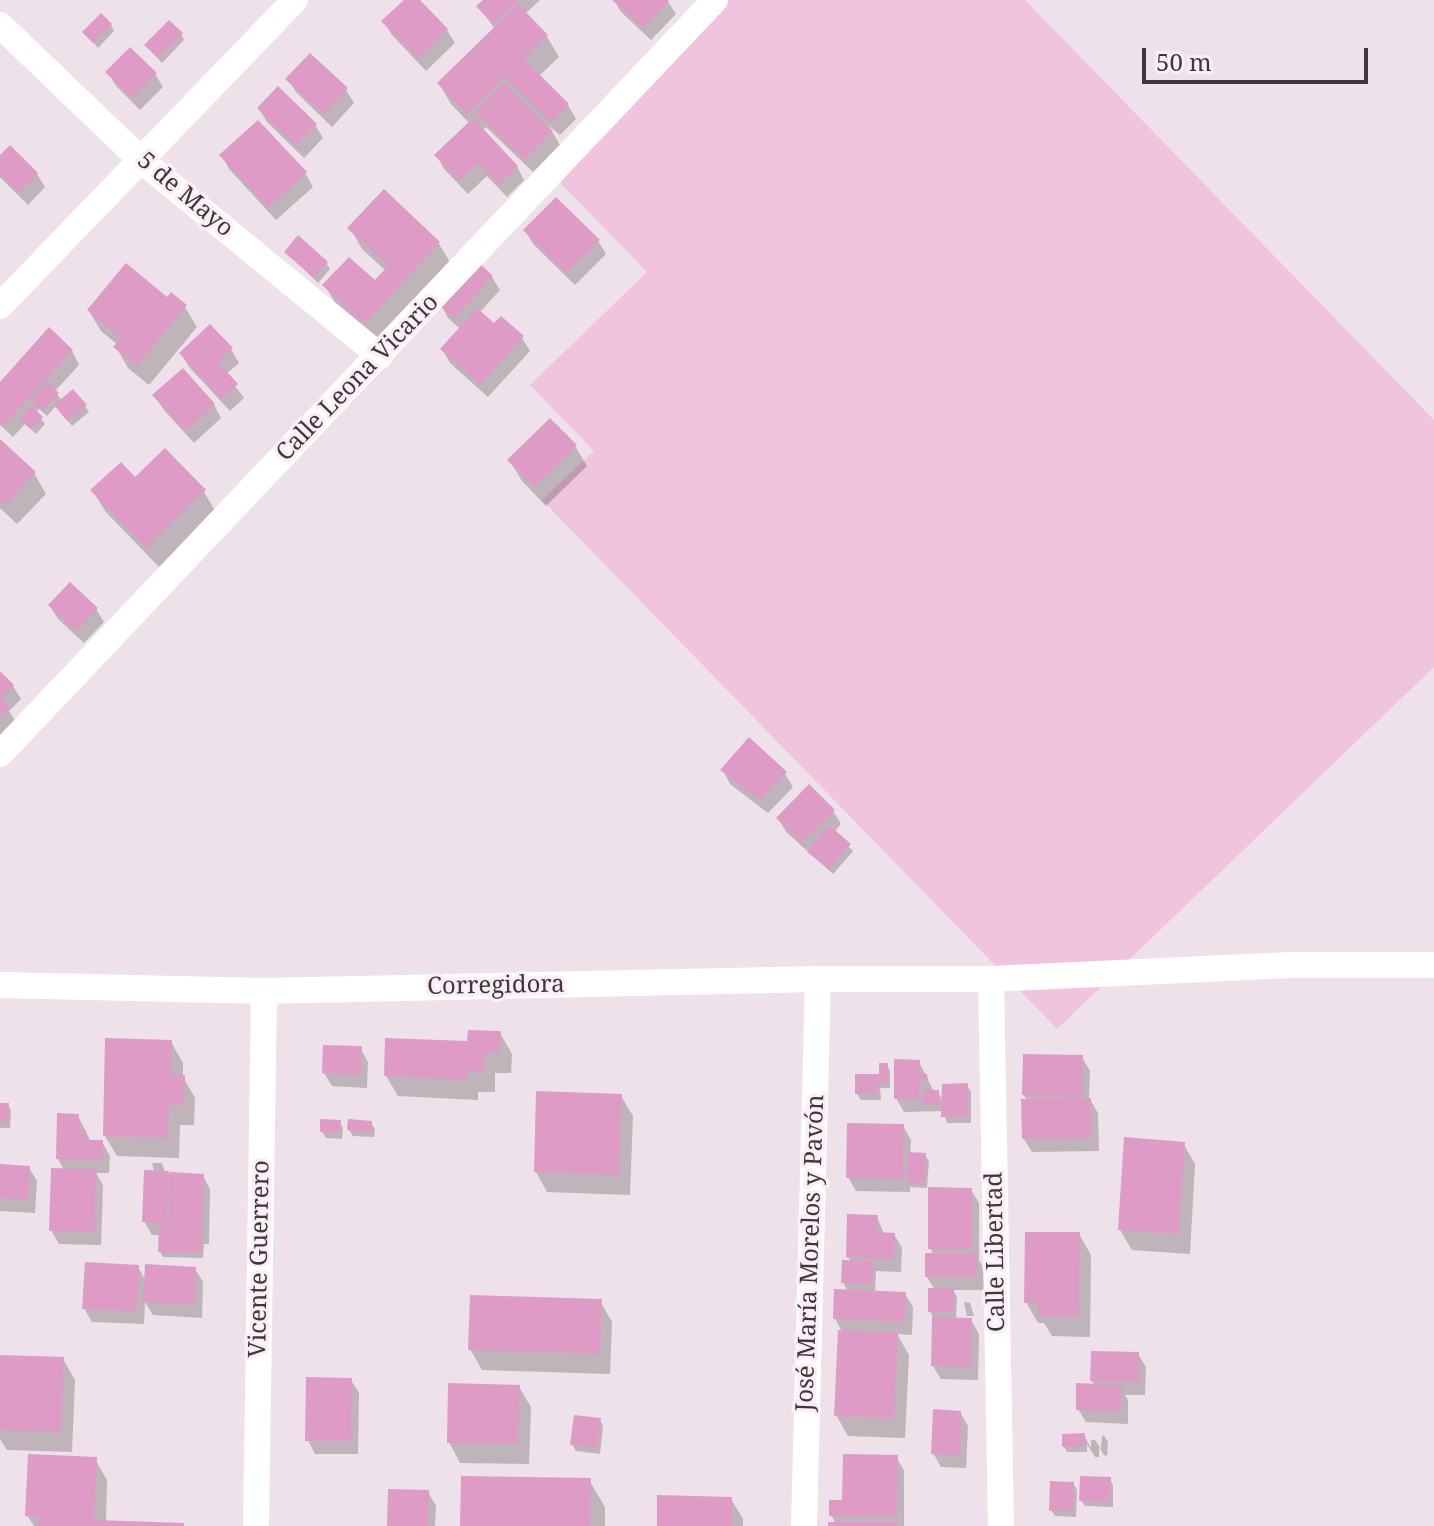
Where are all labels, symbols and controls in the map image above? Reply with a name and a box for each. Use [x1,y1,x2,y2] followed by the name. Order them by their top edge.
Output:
[1146,32,1372,82] scale bar
[1156,45,1212,78] text: 50 m
[131,147,239,243] street label: 5 de Mayo
[271,288,445,468] street label: Calle Leona Vicario
[427,970,565,1002] street label: Corregidora
[791,1094,831,1412] street label: José María Morelos y Pavón
[244,1160,276,1358] street label: Vicente Guerrero
[980,1172,1012,1332] street label: Calle Libertad

